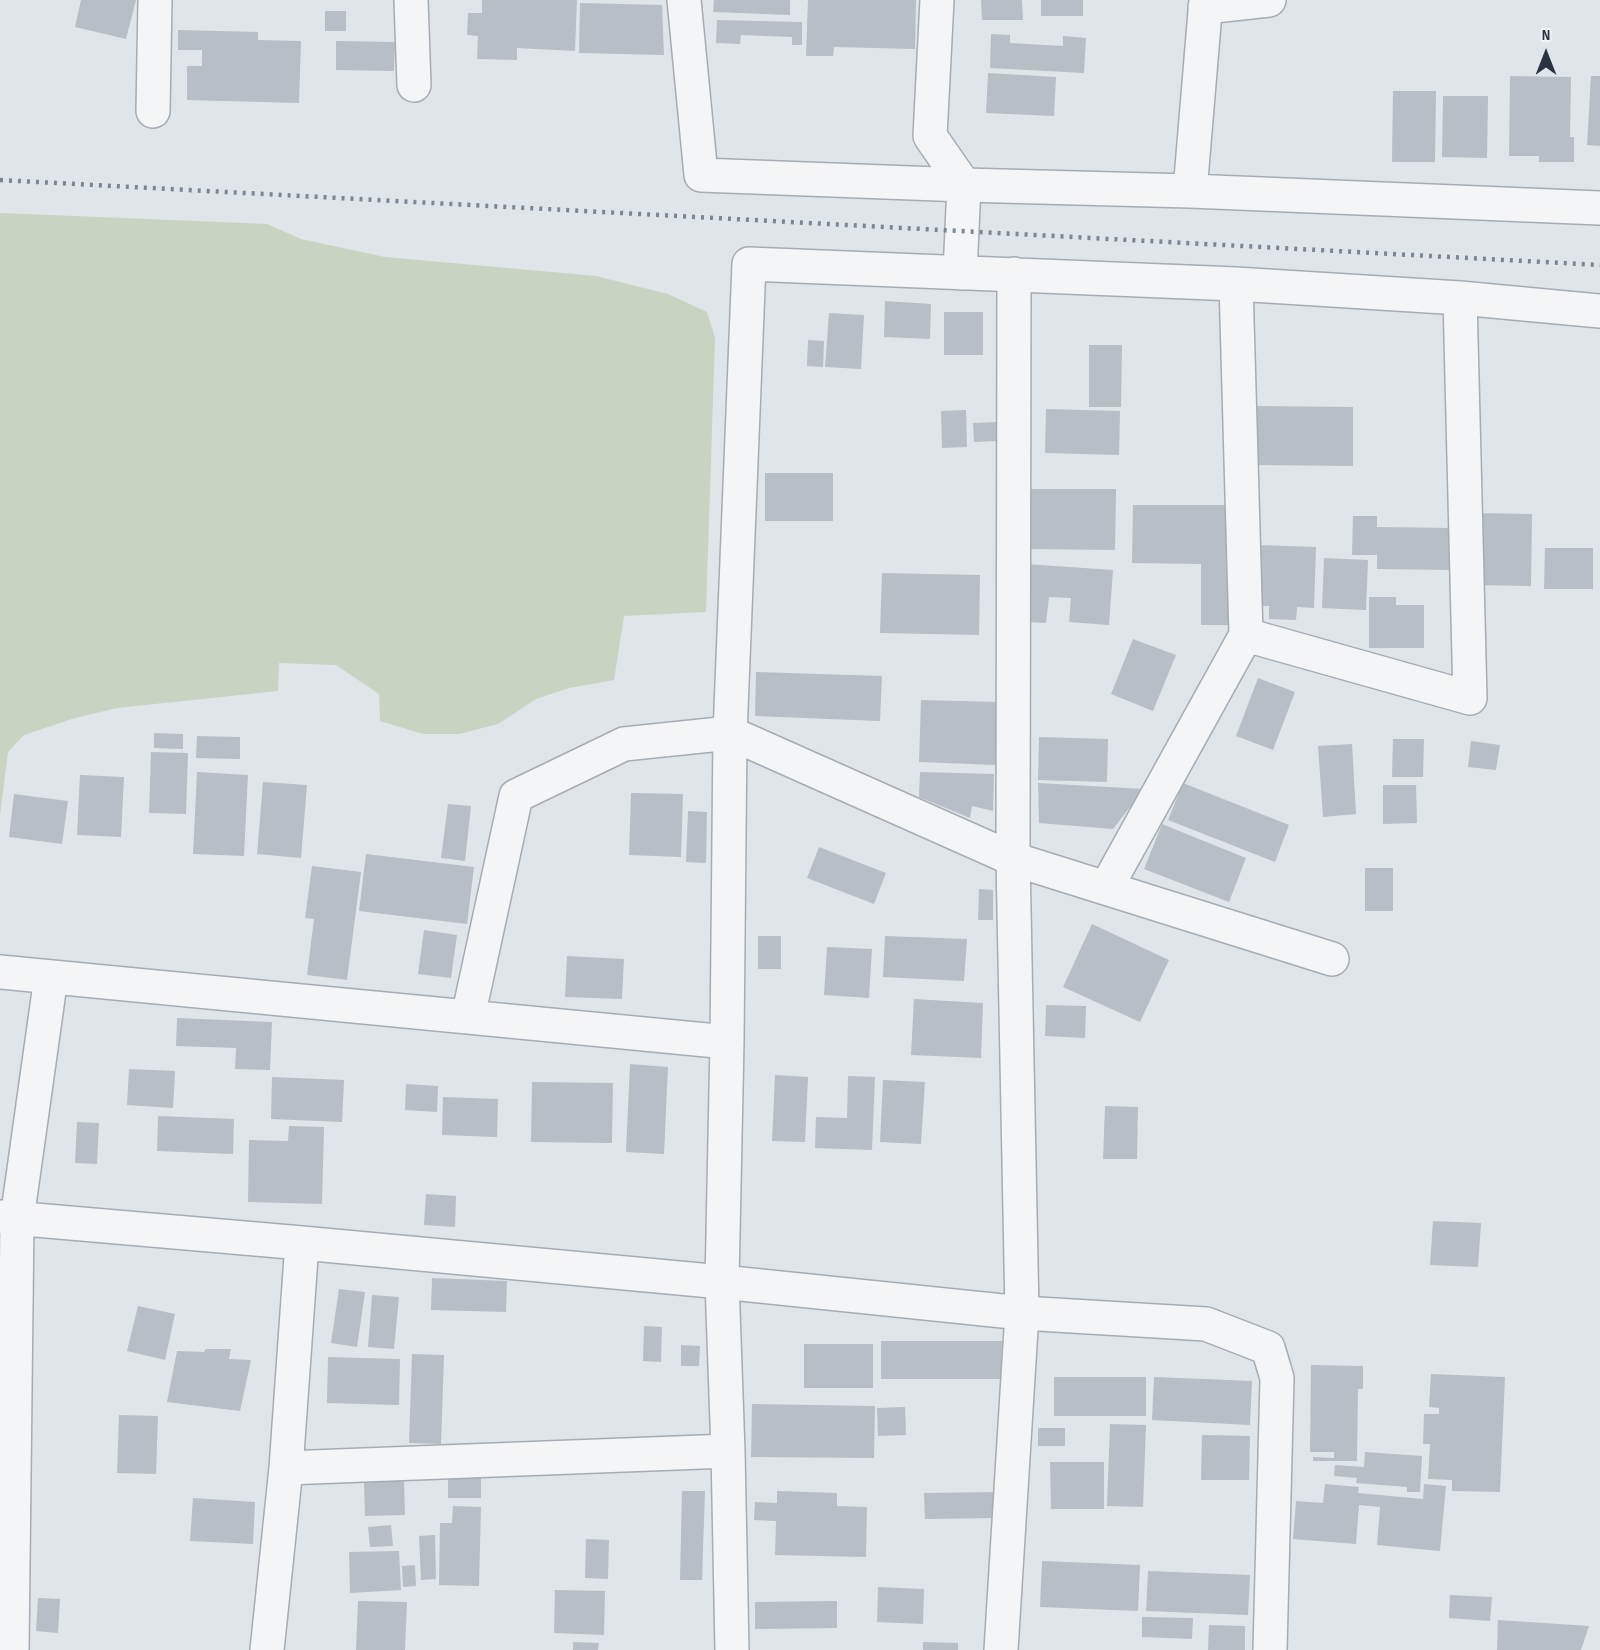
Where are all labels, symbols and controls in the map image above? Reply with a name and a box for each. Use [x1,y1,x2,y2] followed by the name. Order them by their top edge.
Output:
[1516,24,1576,84] north arrow
[1542,26,1550,45] text: N

